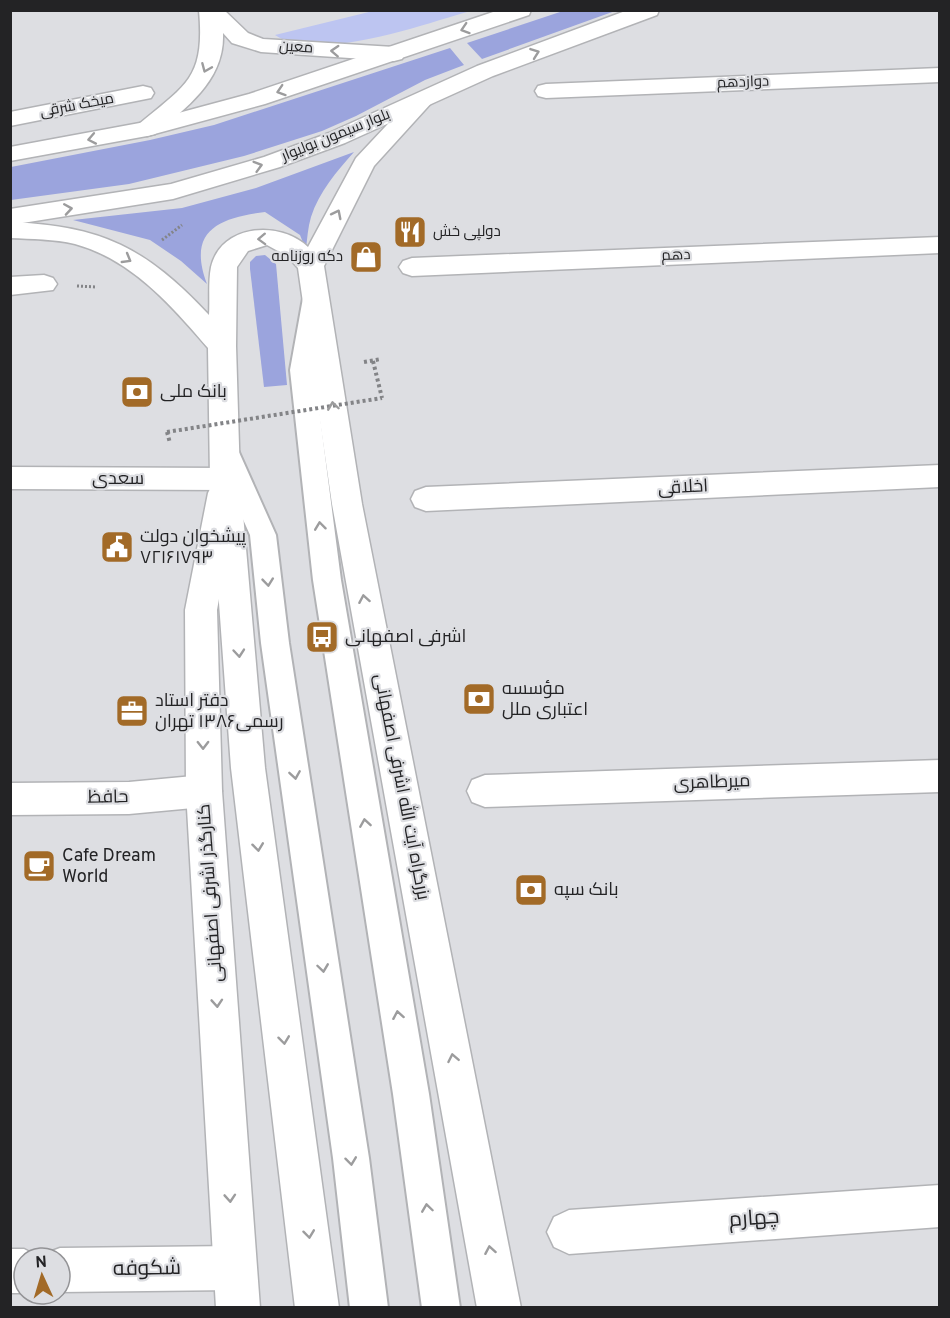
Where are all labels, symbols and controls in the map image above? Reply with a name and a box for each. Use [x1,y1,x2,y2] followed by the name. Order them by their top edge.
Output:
[460,22,471,34] one-way arrow
[278,37,314,59] street label: معین
[331,44,340,57] one-way arrow
[529,48,540,60] one-way arrow
[201,61,213,72] one-way arrow
[716,73,770,93] street label: دوازدهم
[276,84,286,96] one-way arrow
[38,90,116,122] street label: میخک شرقی
[278,106,393,167] street label: بلوار سیمون بولیوار
[87,132,97,145] one-way arrow
[252,161,263,173] one-way arrow
[64,203,73,215] one-way arrow
[330,209,341,220] one-way arrow
[392,214,428,250] restaurant icon: دولپی خش
[433,223,501,242] place label: دولپی خش
[258,232,267,245] one-way arrow
[348,239,384,275] shop icon: دکه روزنامه
[661,246,691,266] street label: دهم
[271,248,343,267] place label: دکه روزنامه
[121,252,131,263] one-way arrow
[119,374,155,410] bank icon: بانک ملی
[160,381,227,404] place label: بانک ملی
[328,402,340,411] one-way arrow
[92,468,144,491] street label: سعدی
[657,475,709,501] street label: اخلاقی
[315,522,327,531] one-way arrow
[140,526,246,570] place label: پیشخوان دولت ۷۲۱۶۱۷۹۳
[99,529,135,565] public building icon: پیشخوان دولت ۷۲۱۶۱۷۹۳
[261,578,274,587] one-way arrow
[359,594,371,603] one-way arrow
[304,619,340,655] bus stop icon: اشرفی اصفهانی
[345,626,466,649] place label: اشرفی اصفهانی
[232,649,245,658] one-way arrow
[368,672,436,902] street label: بزرگراه آیت الله اشرفی اصفهانی
[502,678,588,722] place label: مؤسسه اعتباری ملل
[461,681,497,717] bank icon: مؤسسه اعتباری ملل
[155,690,283,734] place label: دفتر استاد رسمی۱۳۸۶ تهران
[114,693,150,729] office icon: دفتر استاد رسمی۱۳۸۶ تهران
[197,741,210,750] one-way arrow
[673,770,751,796] street label: میرطاهری
[289,771,301,780] one-way arrow
[88,786,128,810] street label: حافظ
[193,803,229,983] street label: کنارگذر اشرفی اصفهانی
[360,818,372,828] one-way arrow
[252,842,264,852] one-way arrow
[62,845,156,889] place label: Cafe Dream World
[21,848,57,884] cafe icon: Cafe Dream World
[513,872,549,908] bank icon: بانک سپه
[554,879,618,902] place label: بانک سپه
[317,964,329,973] one-way arrow
[211,998,224,1007] one-way arrow
[392,1011,404,1020] one-way arrow
[277,1036,289,1045] one-way arrow
[447,1054,460,1064] one-way arrow
[345,1157,357,1166] one-way arrow
[223,1193,236,1202] one-way arrow
[422,1203,434,1213] one-way arrow
[728,1204,780,1234] street label: چهارم
[302,1229,314,1238] one-way arrow
[484,1245,496,1254] one-way arrow
[12,1246,72,1306] north arrow
[35,1253,48,1273] text: N
[113,1255,181,1283] street label: شکوفه

